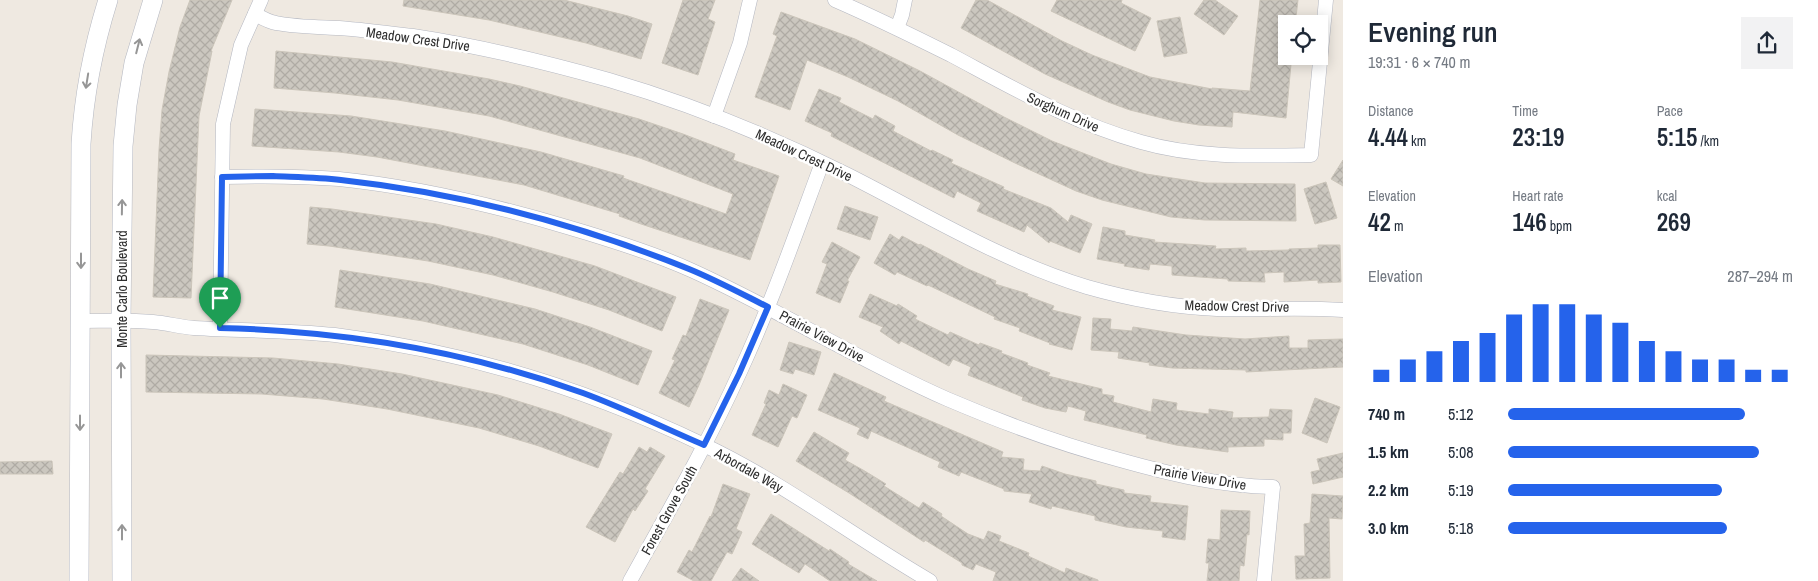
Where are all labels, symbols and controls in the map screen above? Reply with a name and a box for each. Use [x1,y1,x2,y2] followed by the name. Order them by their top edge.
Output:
[1368,13,1498,51] text: Evening run
[1278,15,1328,65] map controls
[1278,15,1328,65] button: locate
[1741,17,1793,69] button: share
[365,23,471,55] street label: Meadow Crest Drive
[134,39,143,55] one-way arrow
[1368,51,1471,73] text: 19:31 · 6 × 740 m
[82,73,92,89] one-way arrow
[1024,88,1102,136] street label: Sorghum Drive
[1368,102,1413,120] text: Distance
[1512,102,1538,120] text: Time
[1657,102,1683,120] text: Pace
[1368,120,1408,154] text: 4.44
[1512,120,1564,154] text: 23:19
[1657,120,1697,154] text: 5:15
[753,125,855,185] street label: Meadow Crest Drive
[1408,132,1426,150] text: km
[1697,132,1719,150] text: /km
[1368,187,1416,205] text: Elevation
[1512,187,1563,205] text: Heart rate
[1657,187,1677,205] text: kcal
[118,200,127,216] one-way arrow
[1368,205,1391,239] text: 42
[1512,205,1547,239] text: 146
[1657,205,1691,239] text: 269
[1391,217,1404,235] text: m
[1547,217,1572,235] text: bpm
[113,230,131,348] street label: Monte Carlo Boulevard
[76,252,86,268] one-way arrow
[1368,265,1423,287] text: Elevation
[1727,265,1793,287] text: 287–294 m
[199,277,241,328] pin
[206,284,234,312] icon: arrive
[1185,296,1289,316] street label: Meadow Crest Drive
[776,306,868,366] street label: Prairie View Drive
[116,362,126,378] one-way arrow
[1368,403,1405,425] text: 740 m
[1448,403,1474,425] text: 5:12
[75,414,85,431] one-way arrow
[1368,441,1409,463] text: 1.5 km
[1448,441,1474,463] text: 5:08
[711,443,787,496] street label: Arbordale Way
[1152,460,1248,494] street label: Prairie View Drive
[637,462,701,558] street label: Forest Grove South
[1368,479,1409,501] text: 2.2 km
[1448,479,1474,501] text: 5:19
[1368,517,1409,539] text: 3.0 km
[1448,517,1474,539] text: 5:18
[117,525,127,541] one-way arrow

